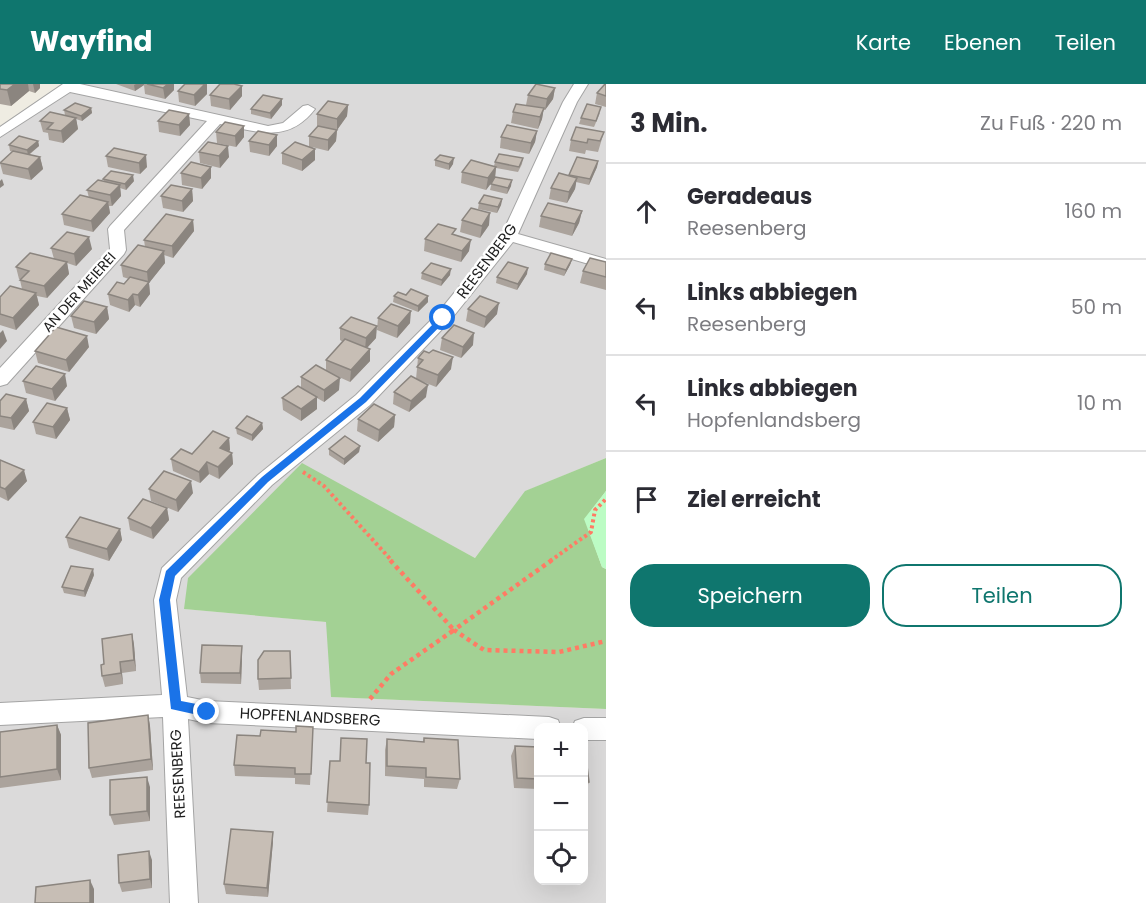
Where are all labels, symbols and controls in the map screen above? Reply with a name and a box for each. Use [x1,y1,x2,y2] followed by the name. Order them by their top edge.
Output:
[30,22,152,61] text: Wayfind
[856,28,911,57] text: Karte
[944,28,1022,57] text: Ebenen
[1055,28,1116,57] text: Teilen
[630,105,708,141] text: 3 Min.
[980,109,1122,137] text: Zu Fuß · 220 m
[687,181,812,212] text: Geradeaus
[630,195,663,228] icon: ahead
[1064,197,1122,225] text: 160 m
[687,214,807,242] text: Reesenberg
[451,218,522,303] street label: REESENBERG
[38,248,120,336] street label: AN DER MEIEREI
[687,277,858,308] text: Links abbiegen
[630,291,663,324] icon: left
[1071,293,1122,321] text: 50 m
[429,304,455,330] route start
[687,310,807,338] text: Reesenberg
[687,373,858,404] text: Links abbiegen
[630,387,663,420] icon: left
[1077,389,1122,417] text: 10 m
[687,406,861,434] text: Hopfenlandsberg
[630,483,663,516] icon: arrive
[687,484,821,515] text: Ziel erreicht
[630,564,870,627] button: Speichern
[882,564,1122,627] button: Teilen
[193,698,219,724] route end
[239,702,381,731] street label: HOPFENLANDSBERG
[534,723,588,885] map controls
[534,723,588,777] button: +
[165,729,190,819] street label: REESENBERG
[534,777,588,831] button: −
[534,831,588,885] button: locate

